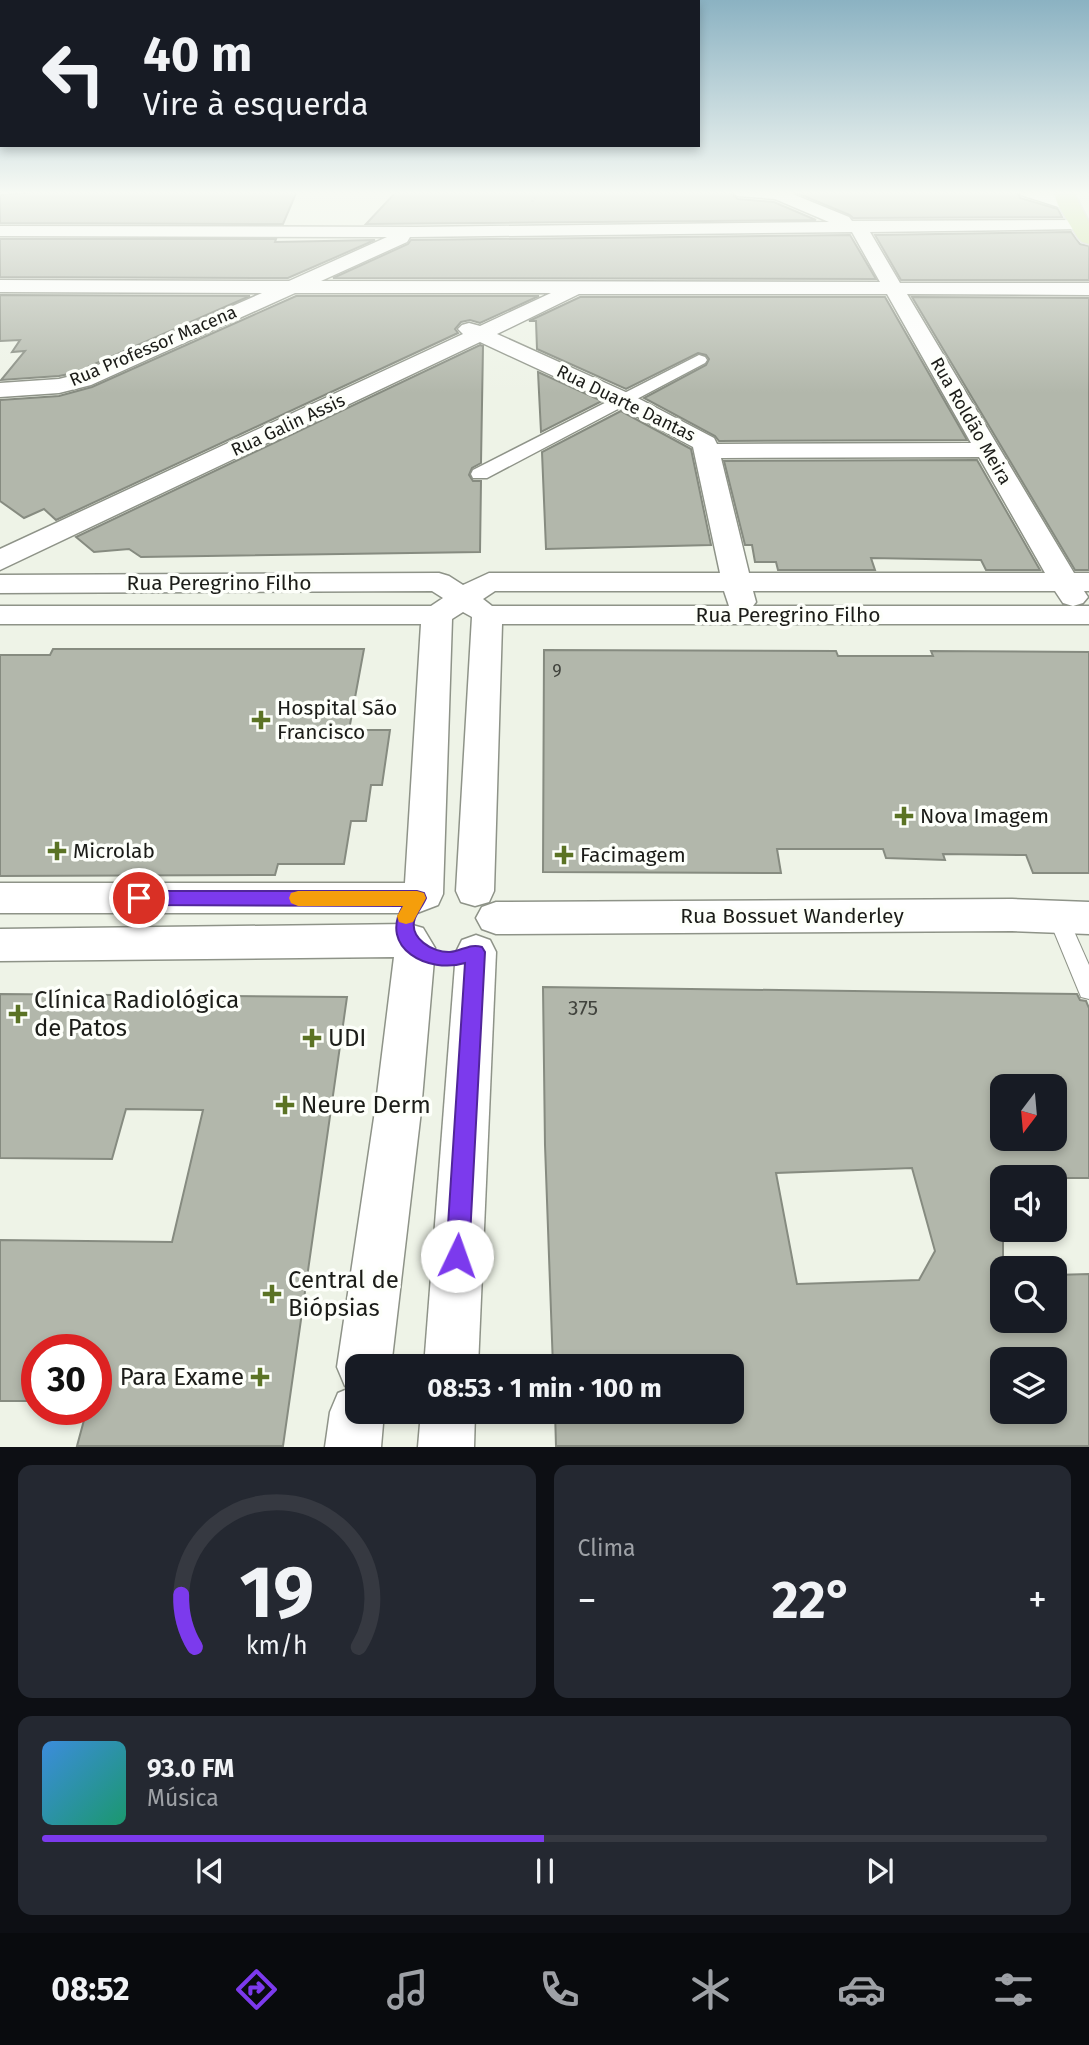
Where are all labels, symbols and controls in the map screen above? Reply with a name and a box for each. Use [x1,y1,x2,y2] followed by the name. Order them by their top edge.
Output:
[143,25,252,84] text: 40 m
[28,28,119,119] icon: left
[143,85,369,123] text: Vire à esquerda
[66,301,240,391] street label: Rua Professor Macena
[926,354,1016,488] street label: Rua Roldão Meira
[553,360,699,446] street label: Rua Duarte Dantas
[228,389,348,461] street label: Rua Galin Assis
[126,570,312,596] street label: Rua Peregrino Filho
[695,602,881,628] street label: Rua Peregrino Filho
[552,660,562,682] house number: 9
[277,695,397,745] place label: Hospital São Francisco
[251,710,271,730] marker: Hospital São Francisco
[920,803,1049,829] place label: Nova Imagem
[894,806,914,826] marker: Nova Imagem
[73,838,155,864] place label: Microlab
[47,841,67,861] marker: Microlab
[580,842,686,868] place label: Facimagem
[554,845,574,865] marker: Facimagem
[109,868,169,928] pin
[120,879,158,917] icon: arrive
[680,903,904,929] street label: Rua Bossuet Wanderley
[34,986,239,1042] place label: Clínica Radiológica de Patos
[568,995,598,1021] house number: 375
[8,1004,28,1024] marker: Clínica Radiológica de Patos
[328,1024,366,1052] place label: UDI
[302,1028,322,1048] marker: UDI
[990,1074,1068,1152] north arrow
[990,1074,1067,1424] map controls
[301,1091,431,1119] place label: Neure Derm
[275,1095,295,1115] marker: Neure Derm
[990,1165,1067,1242] button: sound
[420,1219,494,1293] position arrow
[990,1256,1067,1333] button: search
[288,1266,399,1322] place label: Central de Biópsias
[262,1284,282,1304] marker: Central de Biópsias
[21,1334,112,1425] speed limit sign: 30
[990,1347,1067,1424] button: layers
[120,1363,244,1391] place label: Para Exame
[250,1367,270,1387] marker: Para Exame
[427,1373,662,1404] text: 08:53 · 1 min · 100 m
[578,1534,636,1562] text: Clima
[239,1550,314,1637] text: 19
[772,1569,853,1632] text: 22°
[578,1577,597,1623] text: −
[1028,1577,1047,1623] text: +
[246,1631,308,1661] text: km/h
[147,1753,234,1784] text: 93.0 FM
[147,1784,219,1812] text: Música
[191,1852,229,1890] icon: previous
[526,1852,564,1890] icon: pause
[861,1852,899,1890] icon: next
[232,1965,281,2014] icon: directions
[383,1965,432,2014] icon: music
[535,1965,584,2014] icon: phone
[686,1965,735,2014] icon: climate
[837,1965,886,2014] icon: car
[989,1965,1038,2014] icon: filters
[51,1970,130,2008] text: 08:52

